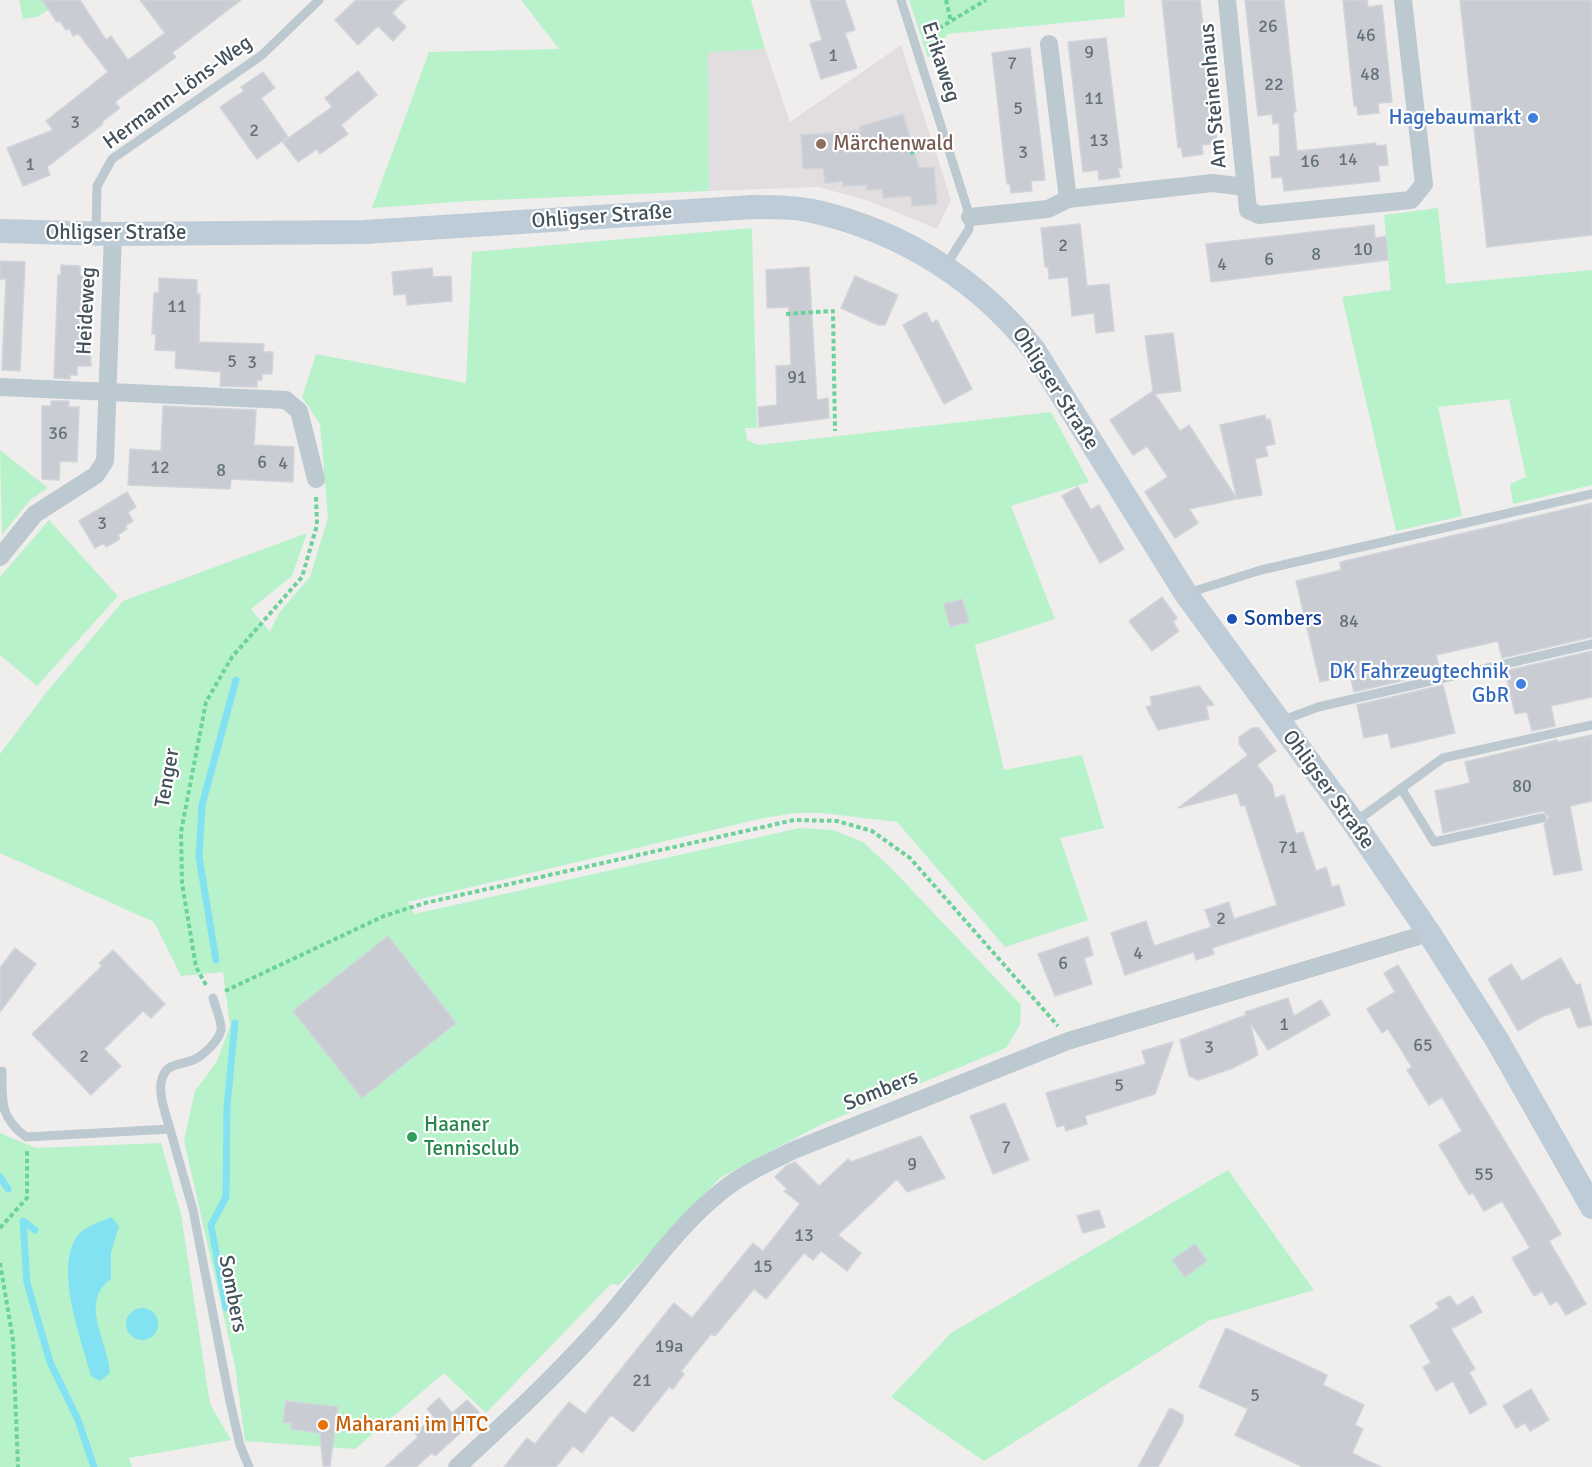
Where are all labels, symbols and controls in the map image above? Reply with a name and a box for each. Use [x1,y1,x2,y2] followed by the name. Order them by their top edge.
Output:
[1258,16,1278,38] house number: 26
[915,19,965,105] street label: Erikaweg
[1195,22,1233,170] street label: Am Steinenhaus
[1356,25,1376,47] house number: 46
[99,30,257,156] street label: Hermann-Löns-Weg
[1084,42,1094,64] house number: 9
[828,45,838,67] house number: 1
[1007,53,1017,75] house number: 7
[1360,64,1380,86] house number: 48
[1264,74,1284,96] house number: 22
[1084,88,1104,110] house number: 11
[1013,98,1023,120] house number: 5
[1388,105,1521,131] place label: Hagebaumarkt
[1526,111,1540,125] marker: Hagebaumarkt
[70,112,80,134] house number: 3
[249,120,259,142] house number: 2
[1089,130,1109,152] house number: 13
[833,131,954,157] place label: Märchenwald
[814,137,828,151] marker: Märchenwald
[1018,142,1028,164] house number: 3
[1338,149,1358,171] house number: 14
[1300,151,1320,173] house number: 16
[25,154,35,176] house number: 1
[531,200,673,234] street label: Ohligser Straße
[45,220,187,246] street label: Ohligser Straße
[1058,235,1068,257] house number: 2
[1353,239,1373,261] house number: 10
[1311,244,1321,266] house number: 8
[1264,249,1274,271] house number: 6
[1217,254,1227,276] house number: 4
[72,266,102,356] street label: Heideweg
[167,296,187,318] house number: 11
[1006,323,1104,455] street label: Ohligser Straße
[227,351,237,373] house number: 5
[247,352,257,374] house number: 3
[787,367,807,389] house number: 91
[48,423,68,445] house number: 36
[257,452,267,474] house number: 6
[278,453,288,475] house number: 4
[150,457,170,479] house number: 12
[216,460,226,482] house number: 8
[97,513,107,535] house number: 3
[1244,606,1322,632] place label: Sombers
[1339,611,1359,633] house number: 84
[1225,612,1239,626] marker: Sombers
[1329,659,1509,709] place label: DK Fahrzeugtechnik GbR
[1514,677,1528,691] marker: DK Fahrzeugtechnik GbR
[1276,726,1380,854] street label: Ohligser Straße
[150,746,186,810] street label: Tenger
[1512,776,1532,798] house number: 80
[1278,837,1298,859] house number: 71
[1216,908,1226,930] house number: 2
[1133,943,1143,965] house number: 4
[1058,953,1068,975] house number: 6
[1279,1014,1289,1036] house number: 1
[1413,1035,1433,1057] house number: 65
[1204,1037,1214,1059] house number: 3
[79,1046,89,1068] house number: 2
[840,1065,922,1117] street label: Sombers
[1114,1075,1124,1097] house number: 5
[424,1112,519,1162] place label: Haaner Tennisclub
[405,1130,419,1144] marker: Haaner Tennisclub
[1001,1137,1011,1159] house number: 7
[907,1154,917,1176] house number: 9
[1474,1164,1494,1186] house number: 55
[794,1225,814,1247] house number: 13
[212,1253,252,1335] street label: Sombers
[753,1256,773,1278] house number: 15
[655,1336,683,1358] house number: 19a
[632,1370,652,1392] house number: 21
[1250,1385,1260,1407] house number: 5
[335,1412,488,1438] place label: Maharani im HTC
[316,1418,330,1432] marker: Maharani im HTC

